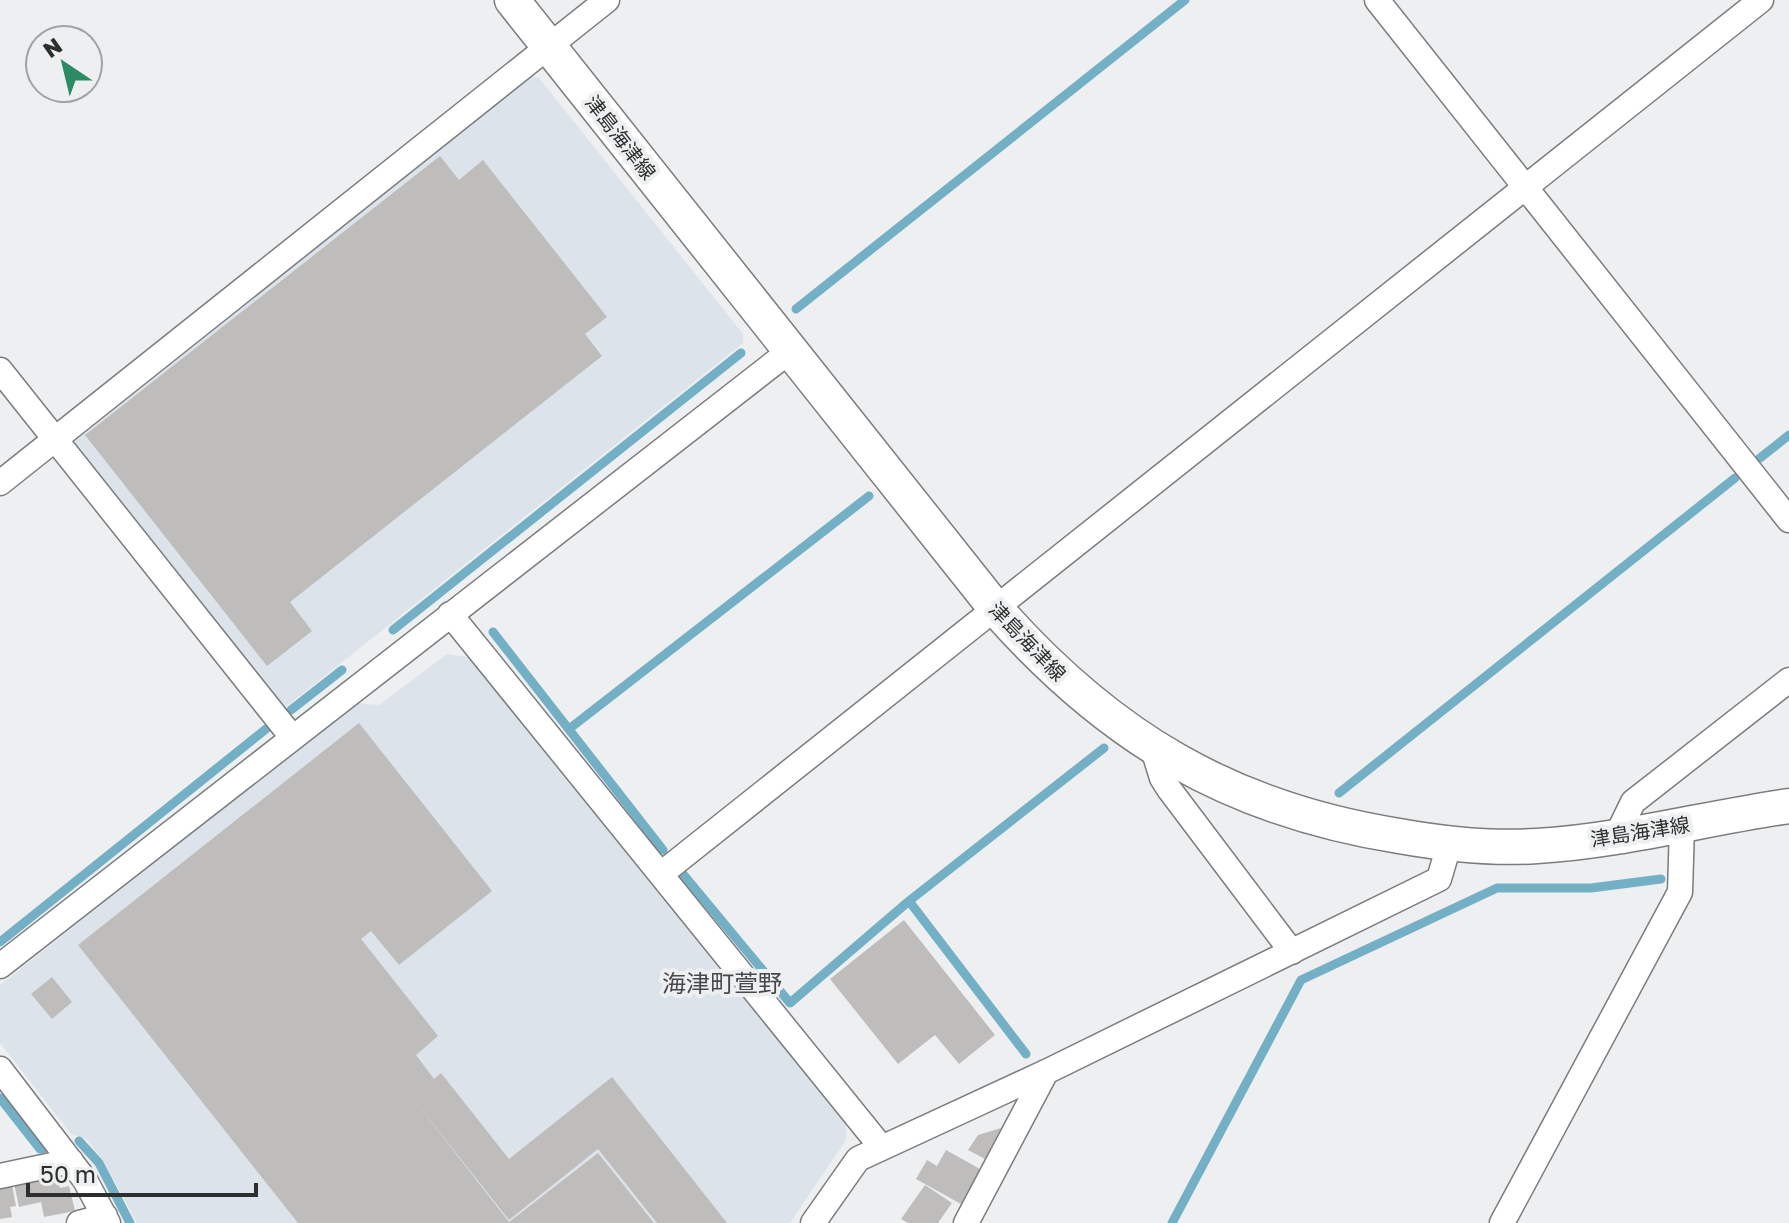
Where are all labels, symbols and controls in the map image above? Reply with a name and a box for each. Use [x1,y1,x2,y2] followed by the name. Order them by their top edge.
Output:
[24,24,104,104] north arrow
[38,31,67,63] text: N
[581,90,661,184] street label: 津島海津線
[985,597,1071,685] street label: 津島海津線
[1589,811,1691,851] street label: 津島海津線
[662,968,782,997] district label: 海津町萱野
[28,1147,256,1197] scale bar
[40,1159,96,1188] text: 50 m

